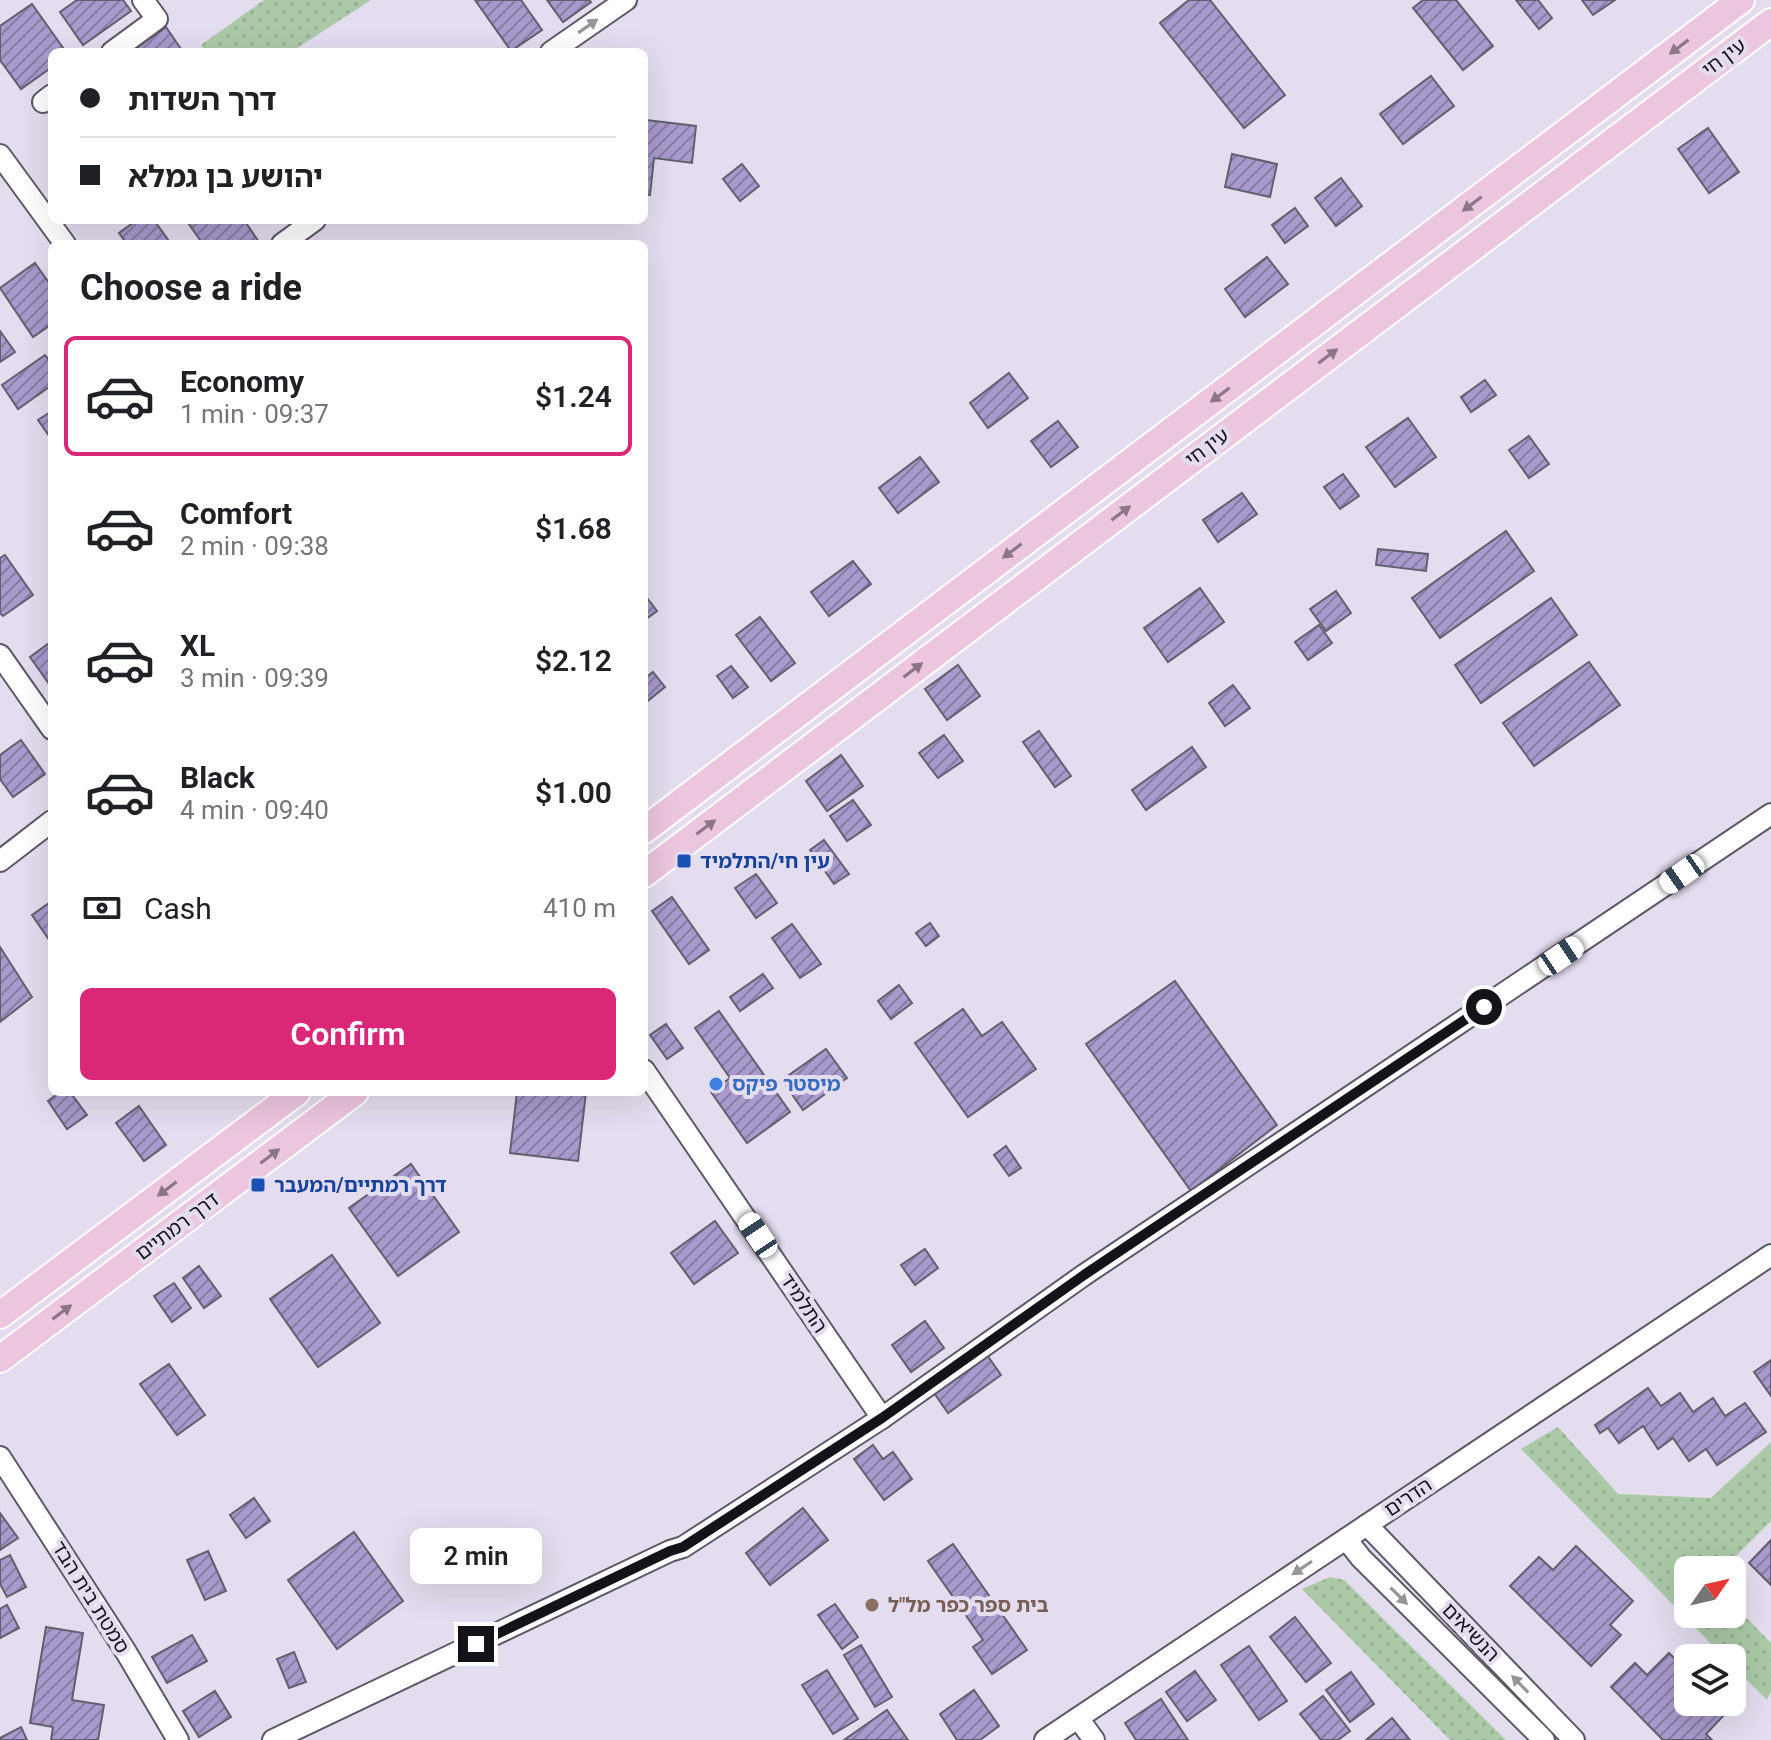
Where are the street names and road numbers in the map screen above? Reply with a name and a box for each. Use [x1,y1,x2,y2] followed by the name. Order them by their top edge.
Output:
[1697,33,1751,81] street label: עין חי
[1180,423,1234,471] street label: עין חי
[131,1187,223,1265] street label: דרך רמתיים
[775,1269,833,1337] street label: התלמיד
[1380,1472,1436,1522] street label: הדרים
[47,1537,135,1657] street label: סמטת בית הבד
[1437,1598,1505,1666] street label: הנשיאים

